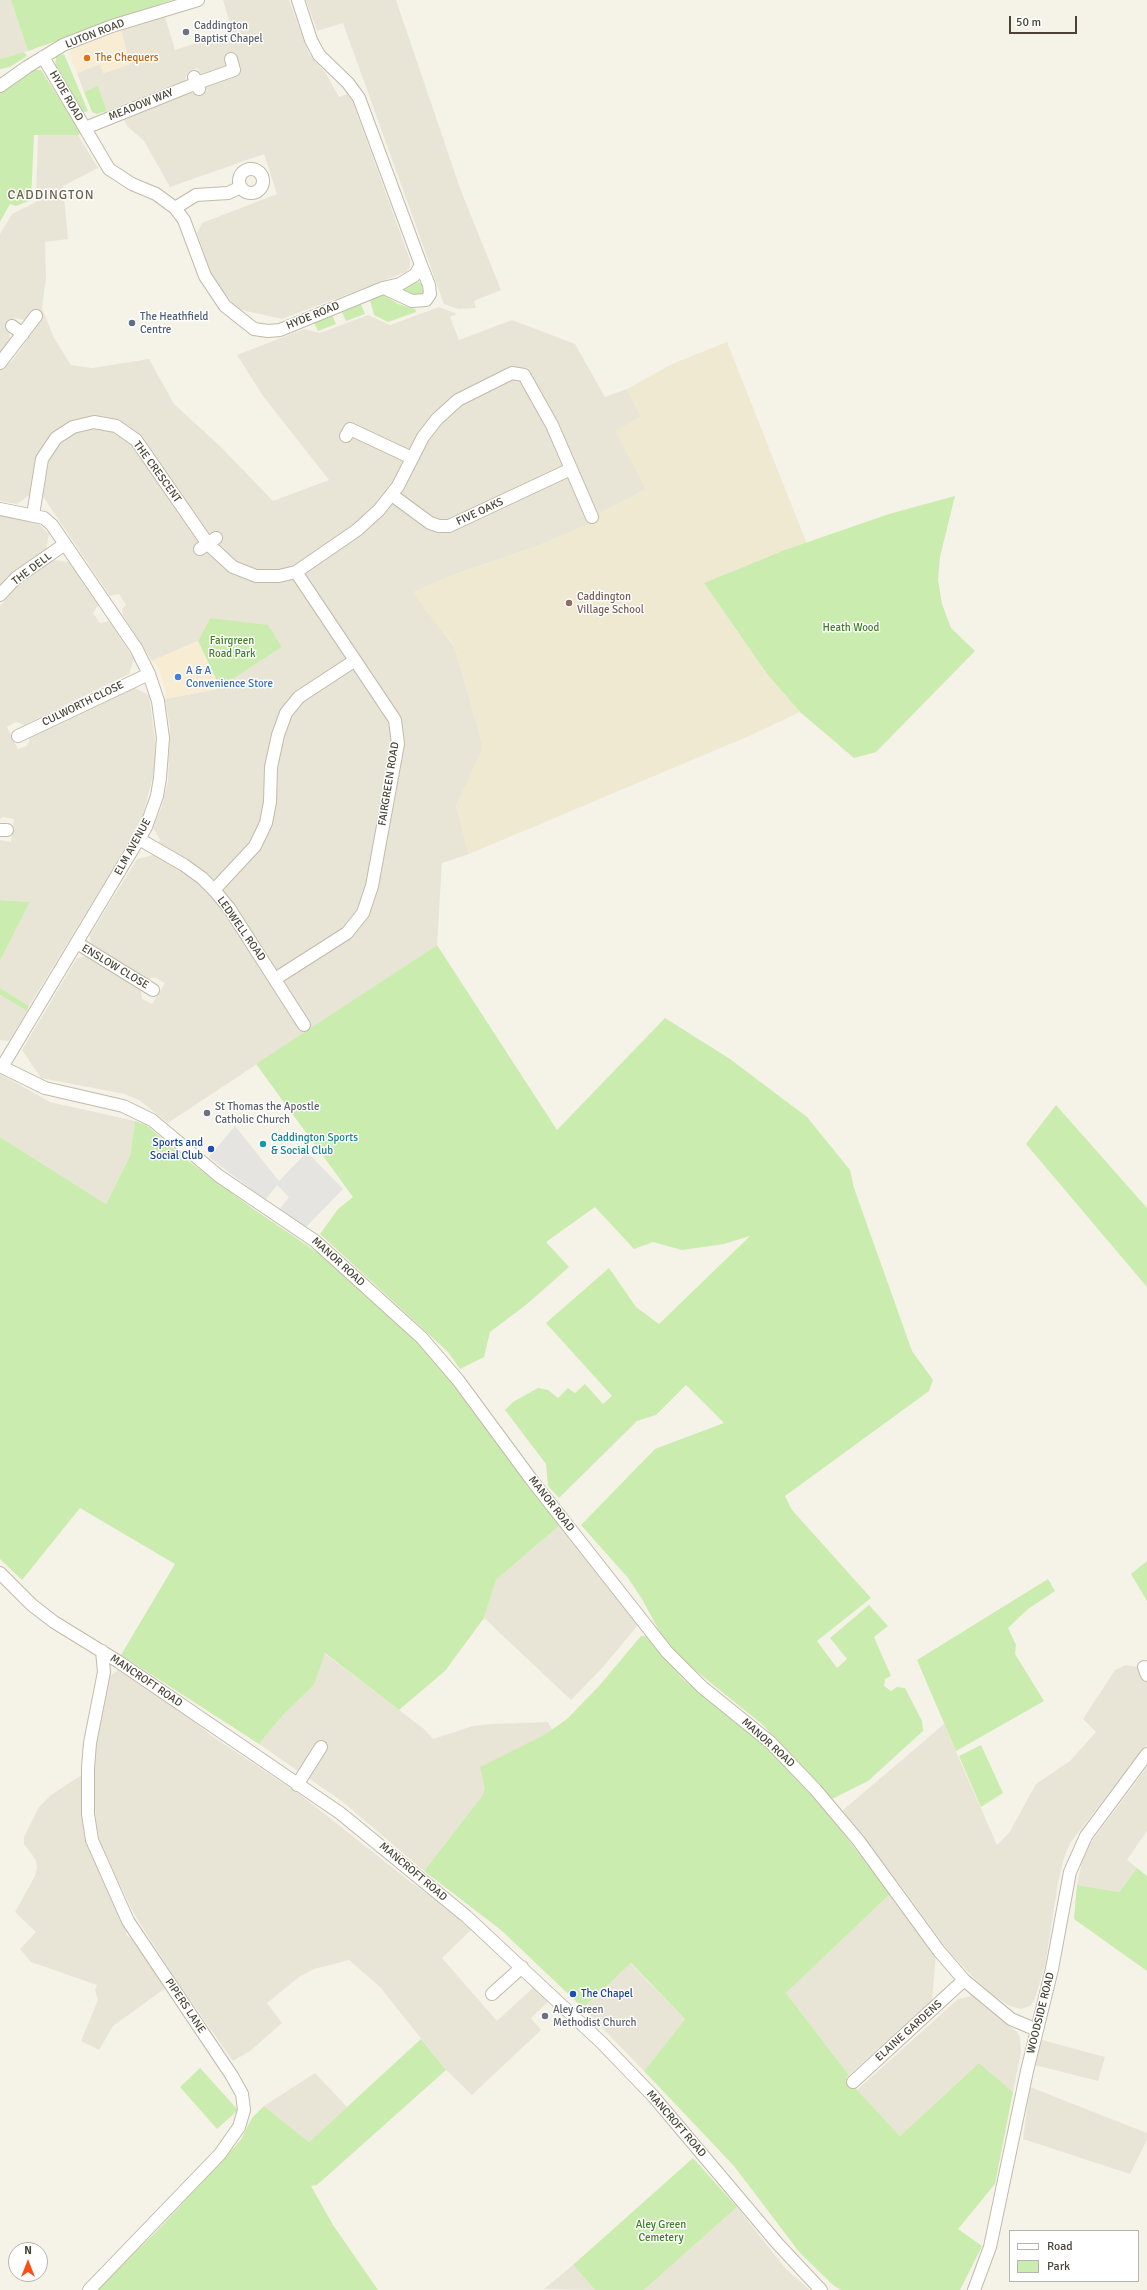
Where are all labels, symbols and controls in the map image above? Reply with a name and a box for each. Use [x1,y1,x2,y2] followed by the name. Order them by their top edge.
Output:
[1011,8,1079,34] scale bar
[1016,15,1041,30] text: 50 m
[64,17,126,51] street label: LUTON ROAD
[194,19,263,45] place label: Caddington Baptist Chapel
[181,27,191,37] marker: Caddington Baptist Chapel
[95,51,159,65] place label: The Chequers
[82,53,92,63] marker: The Chequers
[46,68,86,124] street label: HYDE ROAD
[107,86,175,124] street label: MEADOW WAY
[7,188,95,204] district label: CADDINGTON
[285,299,341,333] street label: HYDE ROAD
[140,310,208,336] place label: The Heathfield Centre
[127,318,137,328] marker: The Heathfield Centre
[130,439,184,505] street label: THE CRESCENT
[454,495,506,529] street label: FIVE OAKS
[10,550,54,588] street label: THE DELL
[577,590,644,616] place label: Caddington Village School
[564,598,574,608] marker: Caddington Village School
[823,621,879,635] park label: Heath Wood
[208,634,256,660] park label: Fairgreen Road Park
[186,664,273,690] place label: A & A Convenience Store
[173,672,183,682] marker: A & A Convenience Store
[40,679,126,729] street label: CULWORTH CLOSE
[376,741,402,827] street label: FAIRGREEN ROAD
[112,816,154,878] street label: ELM AVENUE
[214,894,268,964] street label: LEDWELL ROAD
[79,942,151,992] street label: ENSLOW CLOSE
[215,1100,319,1126] place label: St Thomas the Apostle Catholic Church
[202,1108,212,1118] marker: St Thomas the Apostle Catholic Church
[271,1131,358,1157] place label: Caddington Sports & Social Club
[150,1136,203,1162] place label: Sports and Social Club
[258,1139,268,1149] marker: Caddington Sports & Social Club
[206,1144,216,1154] marker: Sports and Social Club
[309,1235,367,1289] street label: MANOR ROAD
[525,1474,577,1534] street label: MANOR ROAD
[107,1652,185,1710] street label: MANCROFT ROAD
[739,1716,797,1770] street label: MANOR ROAD
[376,1840,450,1904] street label: MANCROFT ROAD
[1025,1971,1057,2055] street label: WOODSIDE ROAD
[162,1976,208,2036] street label: PIPERS LANE
[581,1987,633,2001] place label: The Chapel
[568,1989,578,1999] marker: The Chapel
[873,1998,945,2064] street label: ELAINE GARDENS
[553,2003,636,2029] place label: Aley Green Methodist Church
[540,2011,550,2021] marker: Aley Green Methodist Church
[643,2088,709,2160] street label: MANCROFT ROAD
[636,2218,686,2244] park label: Aley Green Cemetery
[1009,2230,1139,2282] legend
[1047,2239,1073,2254] text: Road
[8,2242,48,2282] north arrow
[24,2244,32,2257] text: N
[1047,2259,1070,2274] text: Park

